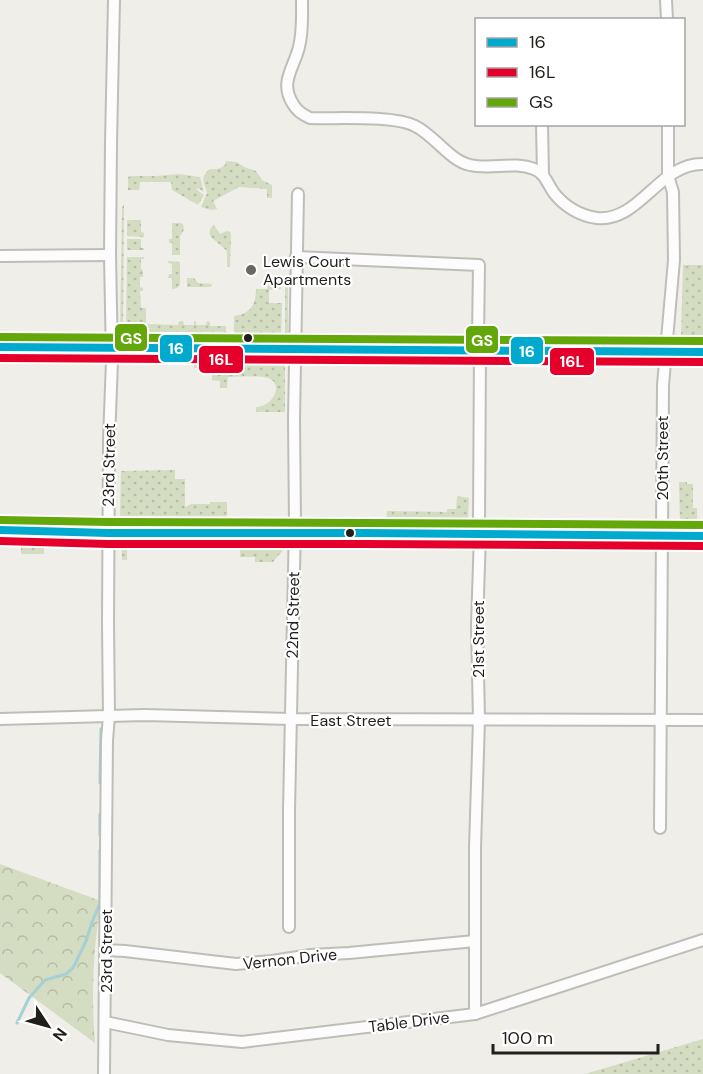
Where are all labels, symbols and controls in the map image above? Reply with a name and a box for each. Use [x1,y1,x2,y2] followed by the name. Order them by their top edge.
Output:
[475,18,685,126] legend
[529,30,546,54] text: 16
[529,60,555,84] text: 16L
[529,90,553,114] text: GS
[263,251,351,290] place label: Lewis Court Apartments
[244,263,258,277] marker: Lewis Court Apartments
[114,323,148,352] line badge: GS
[465,325,499,354] line badge: GS
[120,328,142,349] text: GS
[471,330,493,351] text: GS
[242,332,254,344] unlabelled marker
[159,334,193,363] line badge: 16
[510,336,544,365] line badge: 16
[168,338,184,359] text: 16
[519,341,535,362] text: 16
[198,345,244,374] line badge: 16L
[549,347,595,376] line badge: 16L
[209,349,234,370] text: 16L
[560,351,585,372] text: 16L
[652,415,673,501] street label: 20th Street
[98,423,120,507] street label: 23rd Street
[344,527,356,539] unlabelled marker
[282,571,304,659] street label: 22nd Street
[468,600,489,678] street label: 21st Street
[310,710,392,731] street label: East Street
[96,909,117,993] street label: 23rd Street
[242,944,338,974] street label: Vernon Drive
[18,996,78,1056] north arrow
[367,1007,451,1037] street label: Table Drive
[493,1017,658,1055] scale bar
[48,1024,72,1045] text: N
[502,1026,553,1050] text: 100 m

